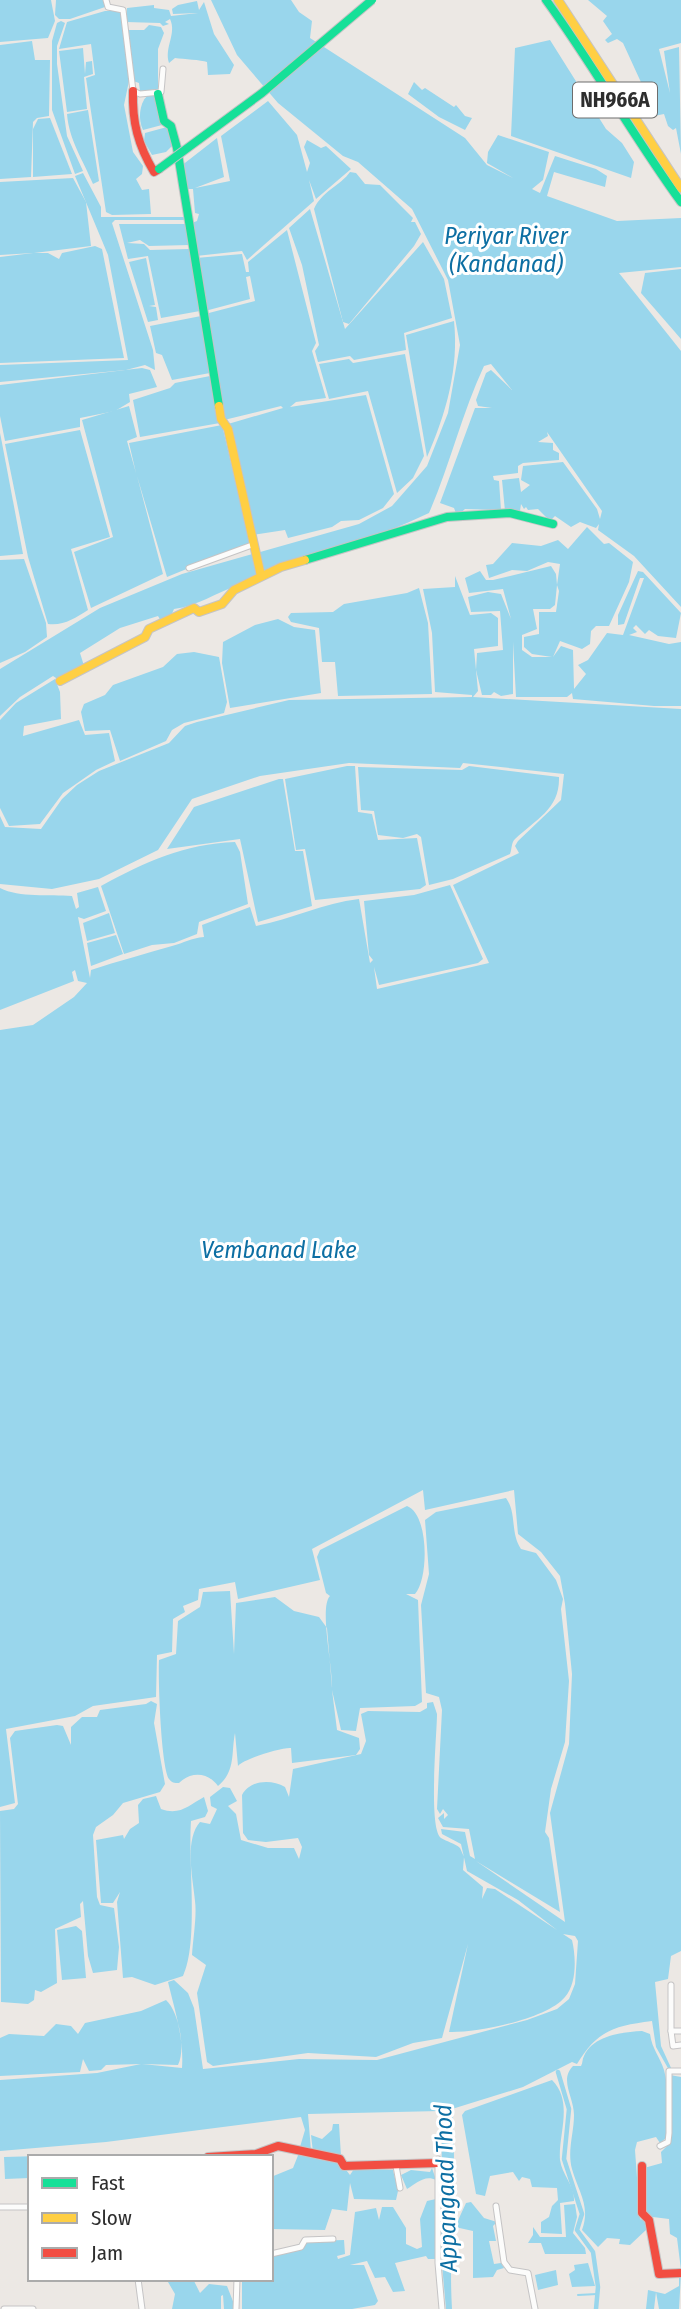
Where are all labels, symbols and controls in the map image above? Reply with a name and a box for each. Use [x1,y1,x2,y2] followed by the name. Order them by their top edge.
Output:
[573,82,657,118] road number: NH966A
[444,222,568,278] water label: Periyar River (Kandanad)
[201,1236,357,1264] water label: Vembanad Lake
[429,2104,463,2273] water label: Appangaad Thod
[28,2155,273,2281] legend
[91,2170,125,2196] text: Fast
[91,2205,132,2231] text: Slow
[91,2240,123,2266] text: Jam

